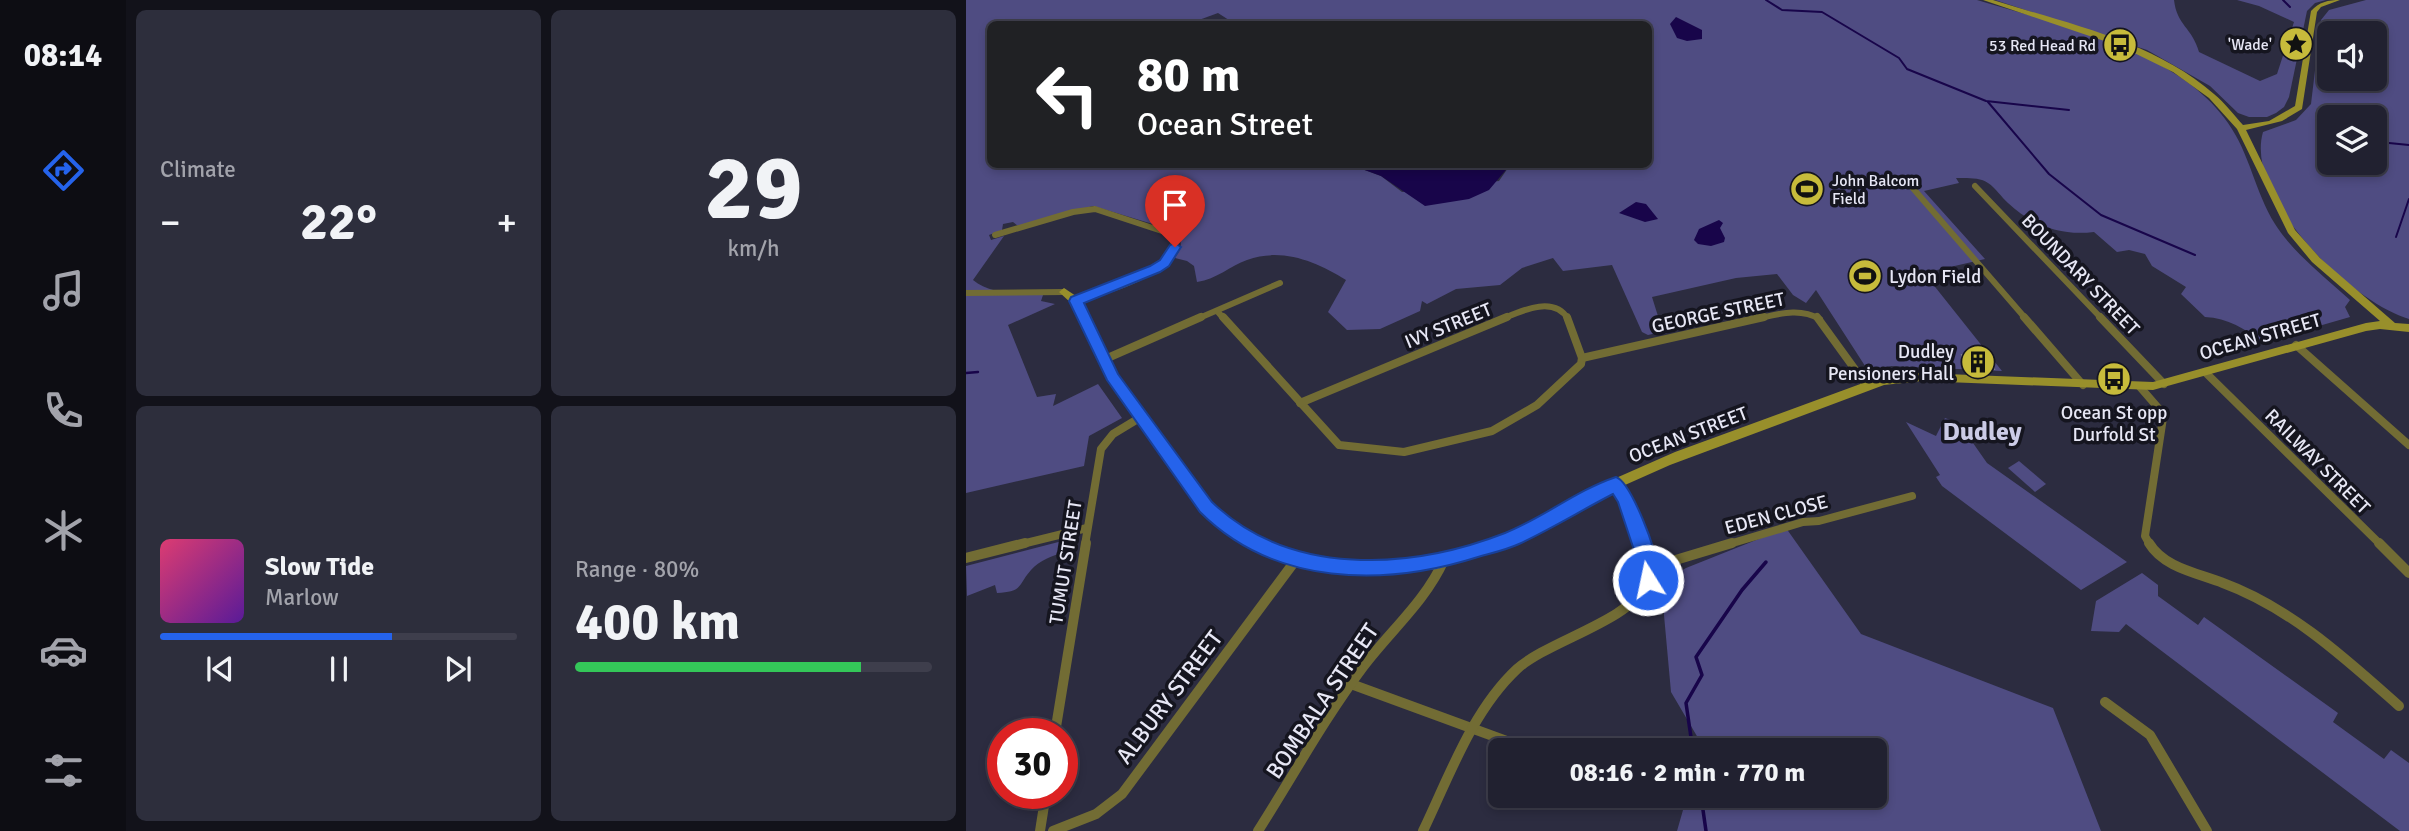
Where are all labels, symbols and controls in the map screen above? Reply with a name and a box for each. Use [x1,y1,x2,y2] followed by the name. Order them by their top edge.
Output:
[2317,21,2387,175] map controls
[2317,21,2387,91] button: sound
[2277,25,2315,63] place icon: 'Wade'
[2101,26,2139,64] bus stop icon: 53 Red Head Rd
[2228,35,2272,55] place label: 'Wade'
[24,36,102,75] text: 08:14
[1989,36,2096,56] place label: 53 Red Head Rd
[1137,45,1240,105] text: 80 m
[1022,49,1113,140] icon: left
[1137,105,1313,144] text: Ocean Street
[2317,105,2387,175] button: layers
[704,132,803,245] text: 29
[39,146,88,195] icon: directions
[160,155,236,184] text: Climate
[1788,170,1826,208] sports icon: John Balcom Field
[1832,171,1919,209] place label: John Balcom Field
[1145,175,1205,247] pin
[1156,186,1194,224] icon: arrive
[300,190,377,254] text: 22°
[160,199,181,246] text: −
[496,199,517,246] text: +
[2016,209,2145,341] street label: BOUNDARY STREET
[727,234,780,263] text: km/h
[1846,257,1884,295] sports icon: Lydon Field
[1889,265,1981,289] place label: Lydon Field
[39,266,88,315] icon: music
[1650,287,1788,339] street label: GEORGE STREET
[1401,297,1496,354] street label: IVY STREET
[2197,308,2324,366] street label: OCEAN STREET
[1828,340,1954,386] place label: Dudley Pensioners Hall
[1959,343,1997,381] building icon: Dudley Pensioners Hall
[2095,360,2133,398] bus stop icon: Ocean St opp Durfold St
[39,386,88,435] icon: phone
[1626,401,1752,469] street label: OCEAN STREET
[2061,401,2167,447] place label: Ocean St opp Durfold St
[2260,404,2375,520] street label: RAILWAY STREET
[1942,416,2022,448] district label: Dudley
[1722,490,1830,540] street label: EDEN CLOSE
[1044,498,1088,626] street label: TUMUT STREET
[39,506,88,555] icon: climate
[1611,543,1685,617] position arrow
[265,551,374,583] text: Slow Tide
[575,555,699,584] text: Range · 80%
[265,583,339,612] text: Marlow
[575,590,740,654] text: 400 km
[1260,618,1385,784] street label: BOMBALA STREET
[1110,624,1229,770] street label: ALBURY STREET
[39,626,88,675] icon: car
[201,650,239,688] icon: previous
[320,650,358,688] icon: pause
[439,650,477,688] icon: next
[987,718,1078,809] speed limit sign: 30
[39,746,88,795] icon: filters
[1570,757,1805,789] text: 08:16 · 2 min · 770 m

